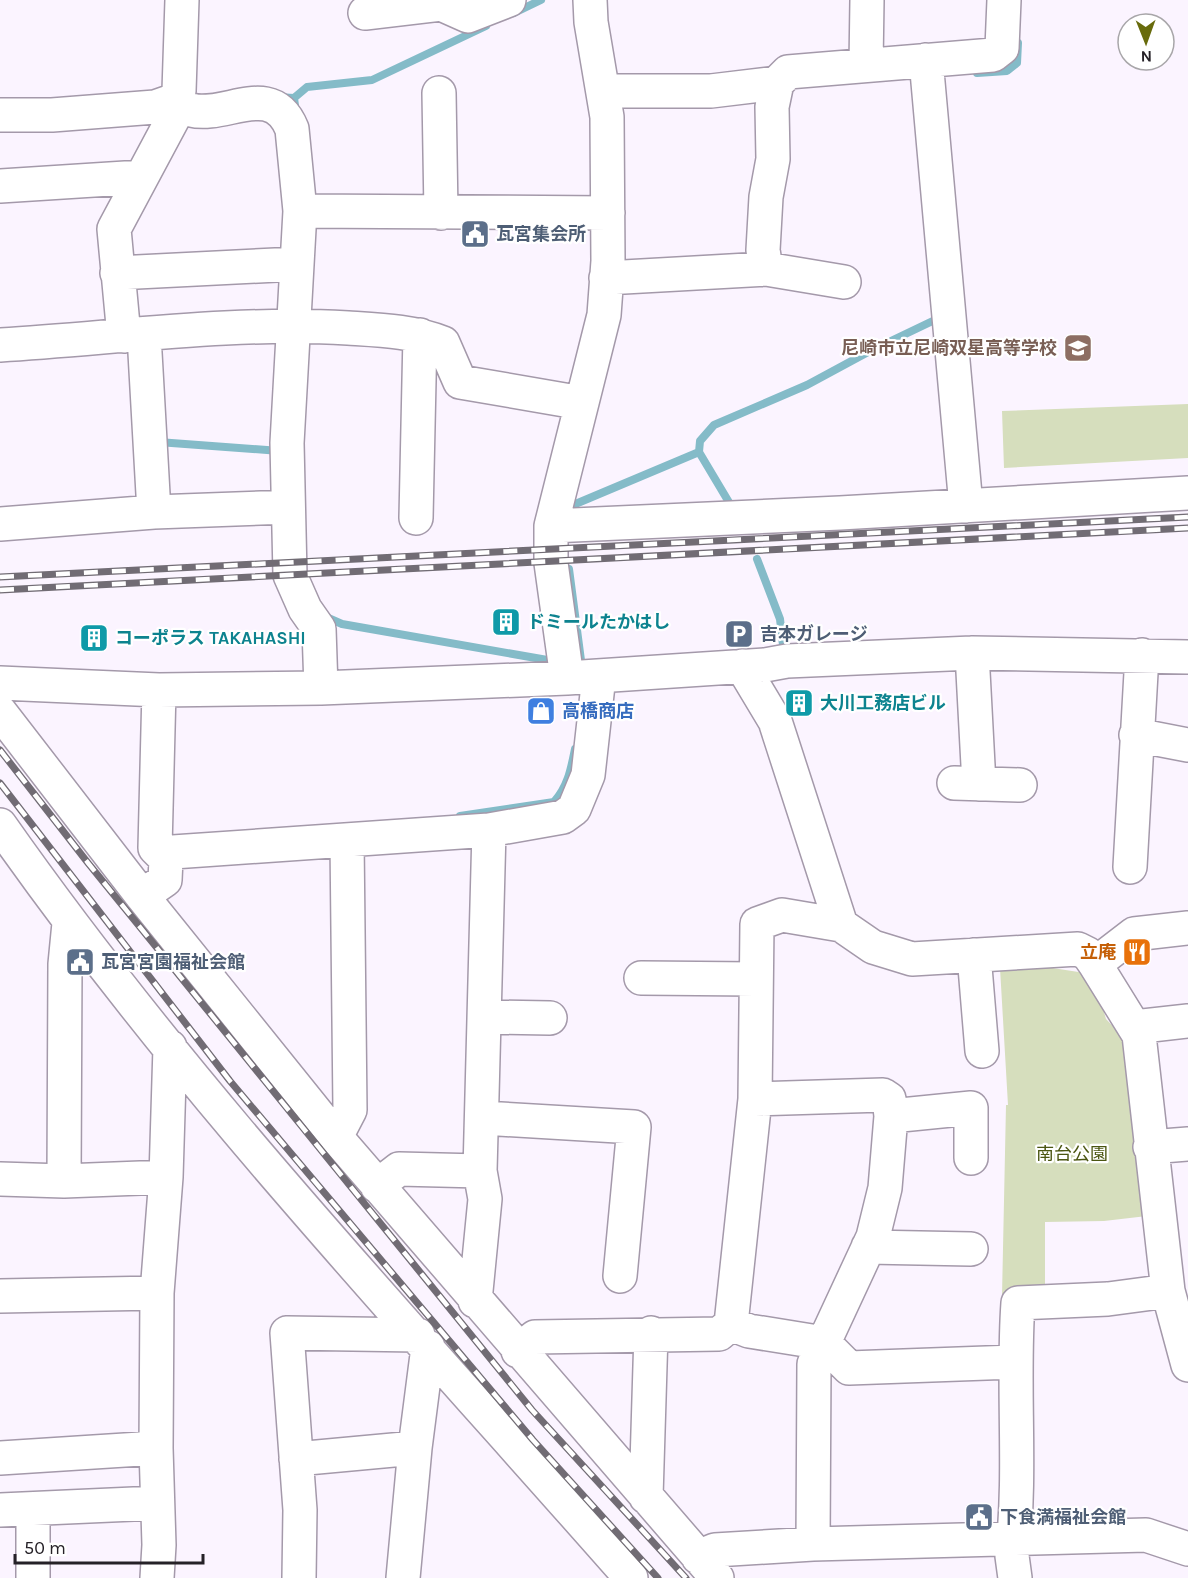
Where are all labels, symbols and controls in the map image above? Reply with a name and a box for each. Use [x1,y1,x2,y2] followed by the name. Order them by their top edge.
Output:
[1116,12,1176,72] north arrow
[1140,47,1152,66] text: N
[459,218,491,250] public building icon: 瓦宮集会所
[496,223,586,245] place label: 瓦宮集会所
[1062,332,1094,364] school or university icon: 尼崎市立尼崎双星高等学校
[841,337,1057,359] place label: 尼崎市立尼崎双星高等学校
[490,606,522,638] building icon: ドミールたかはし
[527,611,670,633] place label: ドミールたかはし
[723,618,755,650] parking icon: 吉本ガレージ
[78,622,110,654] building icon: コーポラス TAKAHASHI
[760,623,868,645] place label: 吉本ガレージ
[115,627,306,649] place label: コーポラス TAKAHASHI
[783,687,815,719] building icon: 大川工務店ビル
[820,692,946,714] place label: 大川工務店ビル
[525,695,557,727] shop icon: 高橋商店
[562,700,634,722] place label: 高橋商店
[1121,936,1153,968] restaurant icon: 立庵
[1080,941,1116,963] place label: 立庵
[64,946,96,978] public building icon: 瓦宮宮園福祉会館
[101,951,245,973] place label: 瓦宮宮園福祉会館
[1036,1143,1108,1165] park label: 南台公園
[963,1501,995,1533] public building icon: 下食満福祉会館
[1000,1506,1126,1528] place label: 下食満福祉会館
[15,1527,202,1565] scale bar
[24,1537,66,1559] text: 50 m

